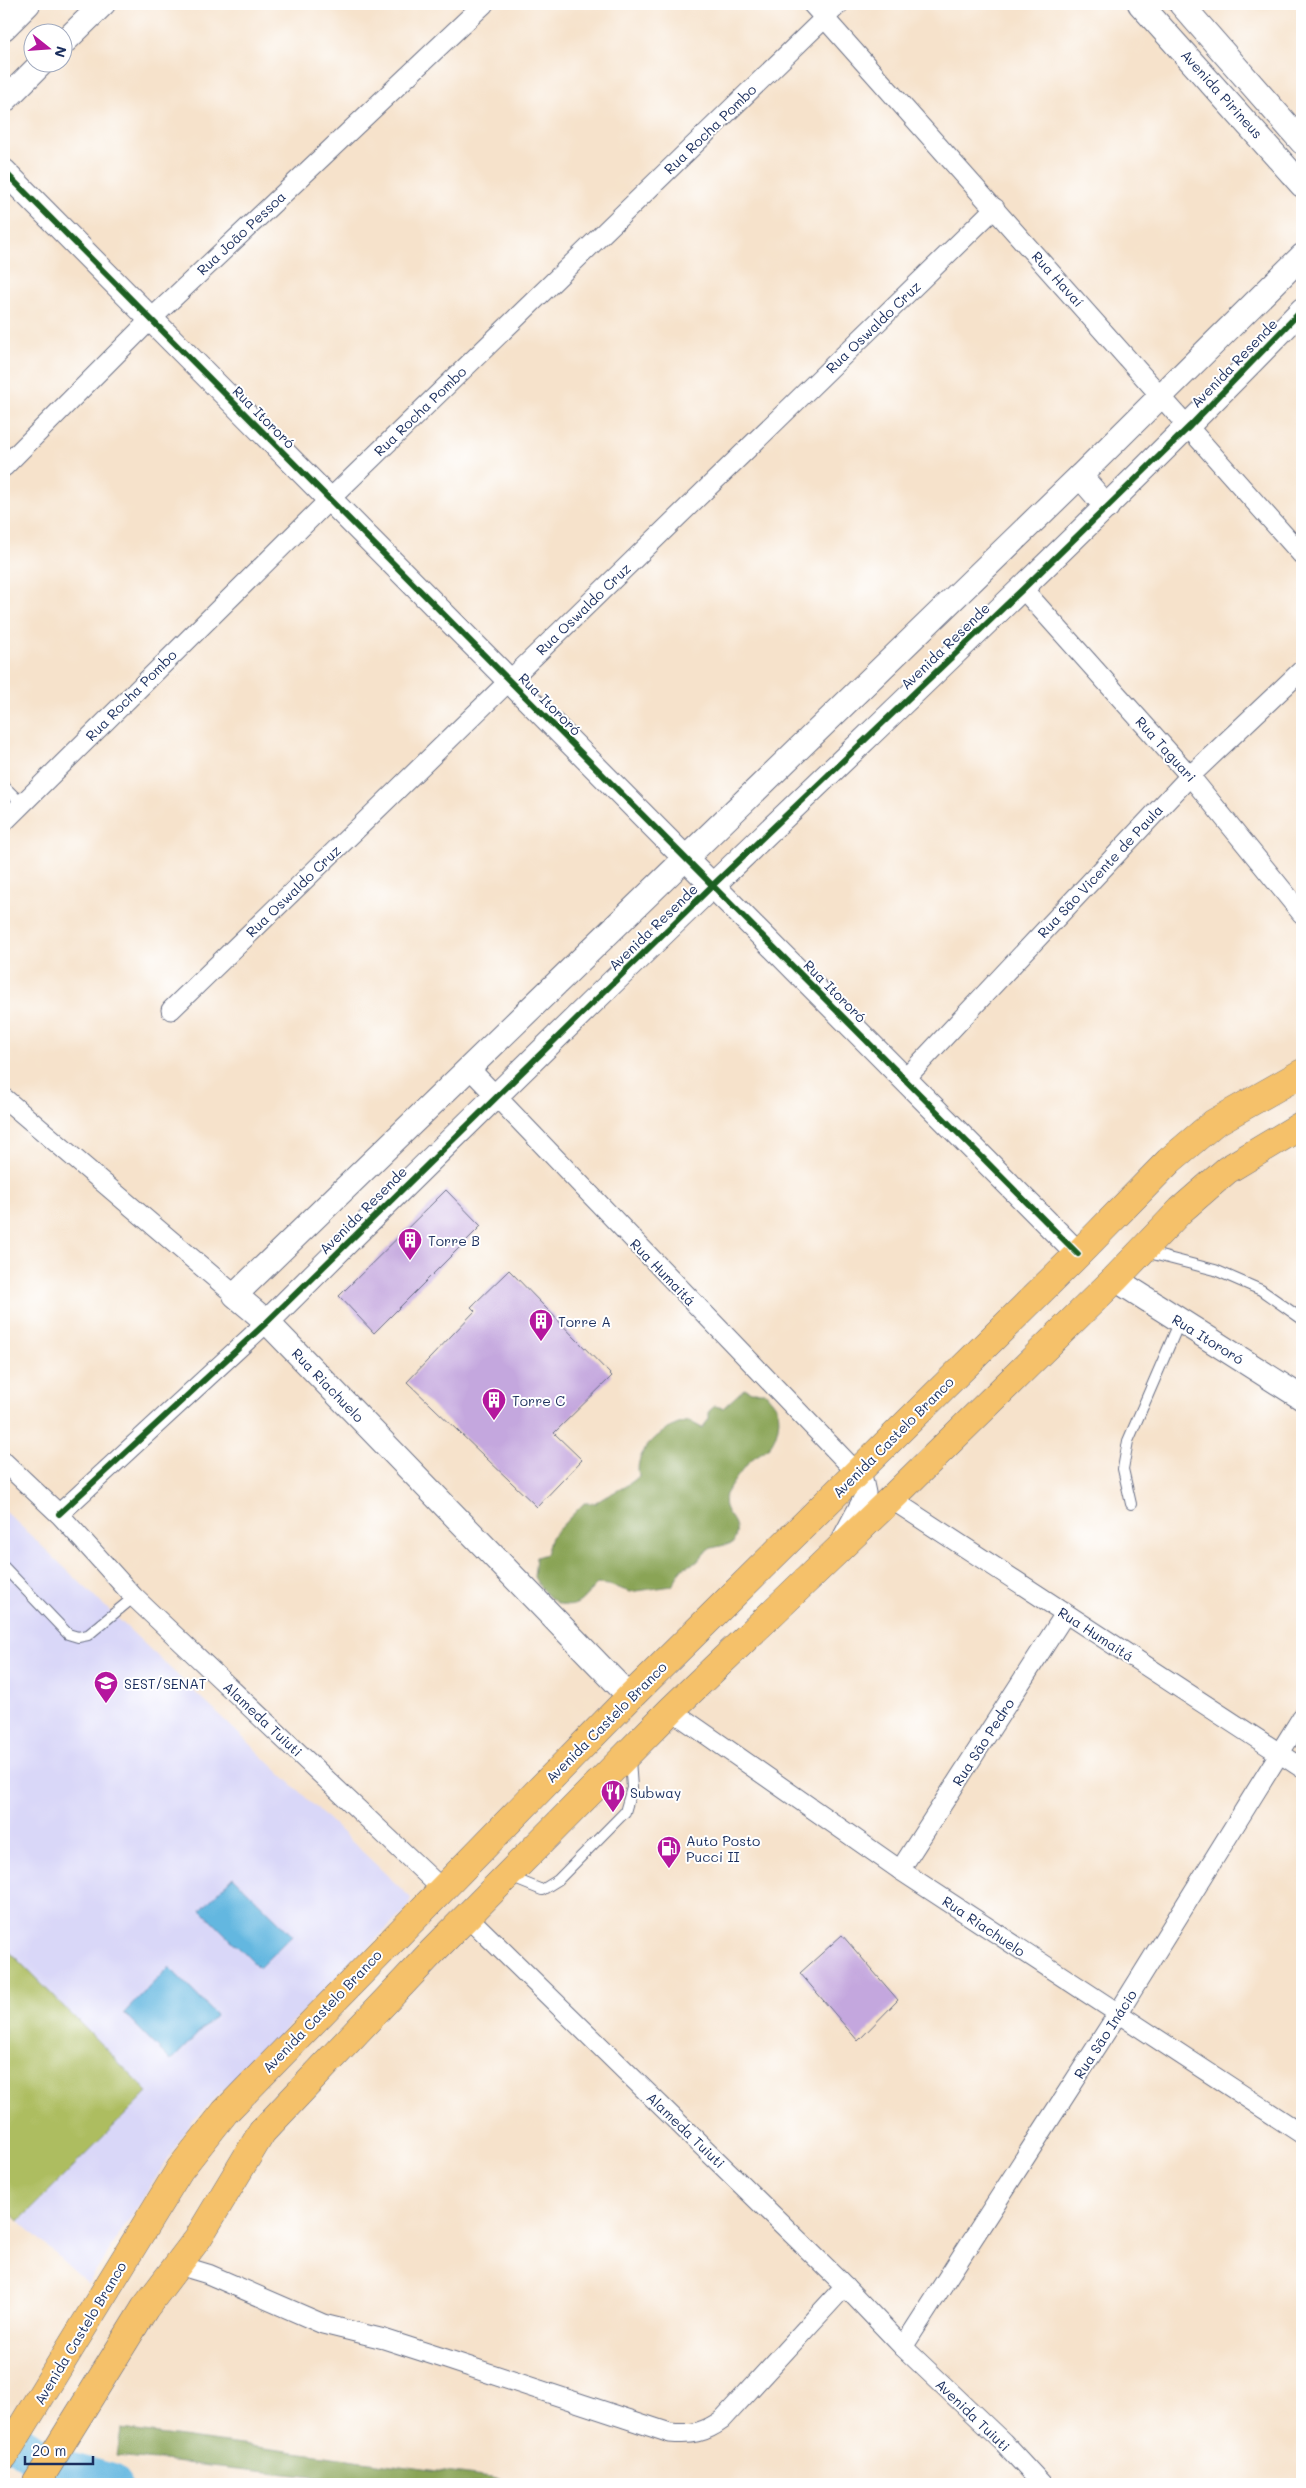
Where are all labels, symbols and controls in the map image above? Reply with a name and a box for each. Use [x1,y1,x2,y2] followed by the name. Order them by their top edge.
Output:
[22,22,72,72] north arrow
[50,44,72,60] text: N
[1177,45,1267,143] street label: Avenida Pirineus
[660,80,760,178] street label: Rua Rocha Pombo
[192,187,290,279] street label: Rua João Pessoa
[1028,247,1088,311] street label: Rua Havaí
[821,277,925,377] street label: Rua Oswaldo Cruz
[1187,314,1281,412] street label: Avenida Resende
[370,362,470,460] street label: Rua Rocha Pombo
[229,382,299,452] street label: Rua Itororó
[531,559,635,659] street label: Rua Oswaldo Cruz
[896,599,994,693] street label: Avenida Resende
[81,645,181,745] street label: Rua Rocha Pombo
[515,669,585,739] street label: Rua Itororó
[1131,712,1201,786] street label: Rua Taguari
[1033,800,1167,942] street label: Rua São Vicente de Paula
[241,841,345,941] street label: Rua Oswaldo Cruz
[604,880,702,974] street label: Avenida Resende
[800,956,870,1026] street label: Rua Itororó
[315,1162,411,1258] street label: Avenida Resende
[397,1227,423,1261] building icon: Torre B
[428,1231,480,1250] place label: Torre B
[626,1234,700,1310] street label: Rua Humaitá
[528,1308,554,1342] building icon: Torre A
[1169,1309,1247,1369] street label: Rua Itororó
[558,1312,611,1331] place label: Torre A
[288,1344,368,1426] street label: Rua Riachuelo
[828,1372,958,1502] street label: Avenida Castelo Branco
[481,1387,507,1421] building icon: Torre C
[512,1391,565,1410] place label: Torre C
[1055,1602,1137,1666] street label: Rua Humaitá
[541,1657,671,1787] street label: Avenida Castelo Branco
[93,1670,119,1704] school or university icon: SEST/SENAT
[124,1674,207,1693] place label: SEST/SENAT
[219,1677,307,1761] street label: Alameda Tuiuti
[948,1695,1018,1789] street label: Rua São Pedro
[600,1779,626,1813] restaurant icon: Subway
[630,1783,681,1802] place label: Subway
[686,1831,760,1866] place label: Auto Posto Pucci II
[656,1835,682,1869] fuel station icon: Auto Posto Pucci II
[939,1891,1029,1961] street label: Rua Riachuelo
[258,1945,386,2077] street label: Avenida Castelo Branco
[1069,1986,1141,2082] street label: Rua São Inácio
[643,2088,729,2172] street label: Alameda Tuiuti
[30,2258,130,2408] street label: Avenida Castelo Branco
[932,2375,1014,2455] street label: Avenida Tuiuti
[25,2433,92,2465] scale bar
[32,2440,66,2460] text: 20 m

